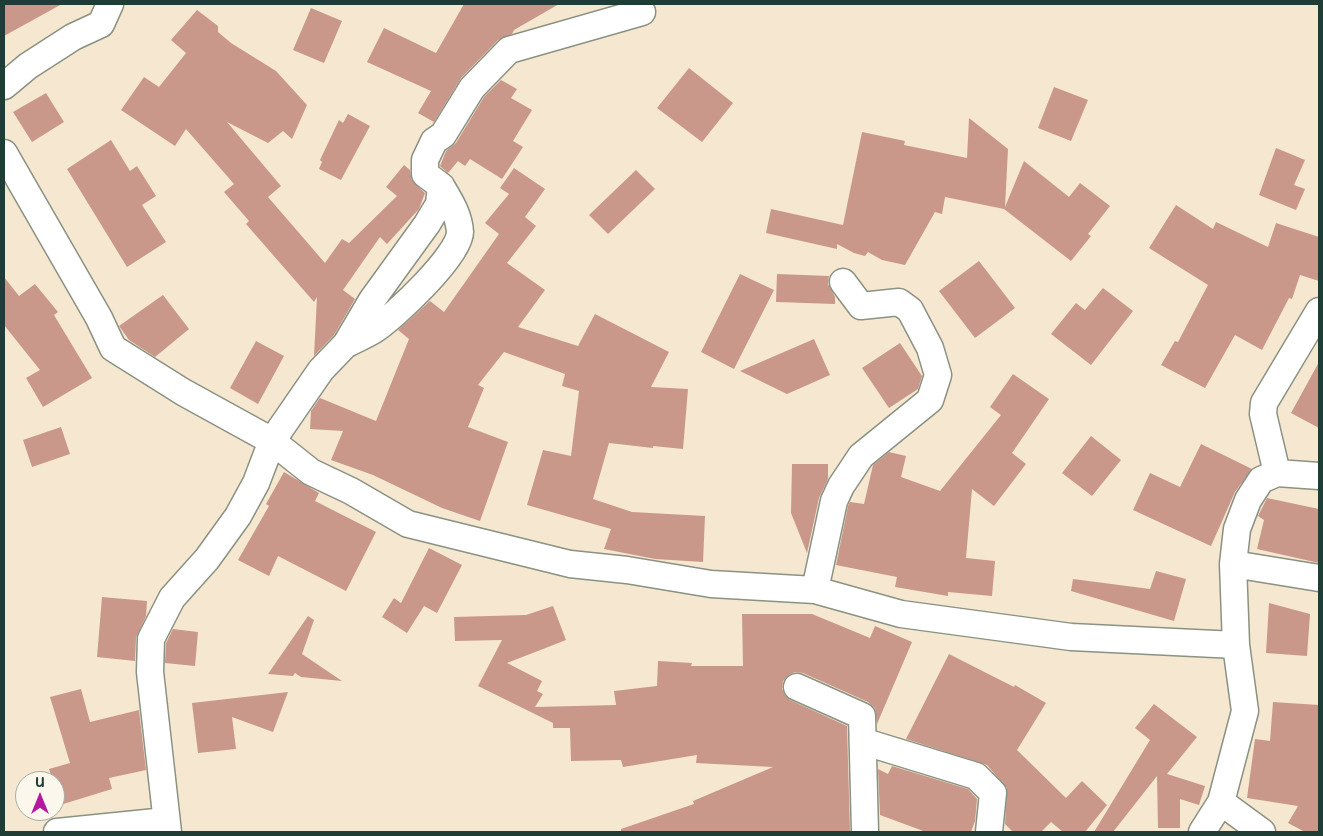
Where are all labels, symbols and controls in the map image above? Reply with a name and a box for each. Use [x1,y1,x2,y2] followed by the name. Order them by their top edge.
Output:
[15,771,65,821] north arrow
[35,772,45,791] text: U

